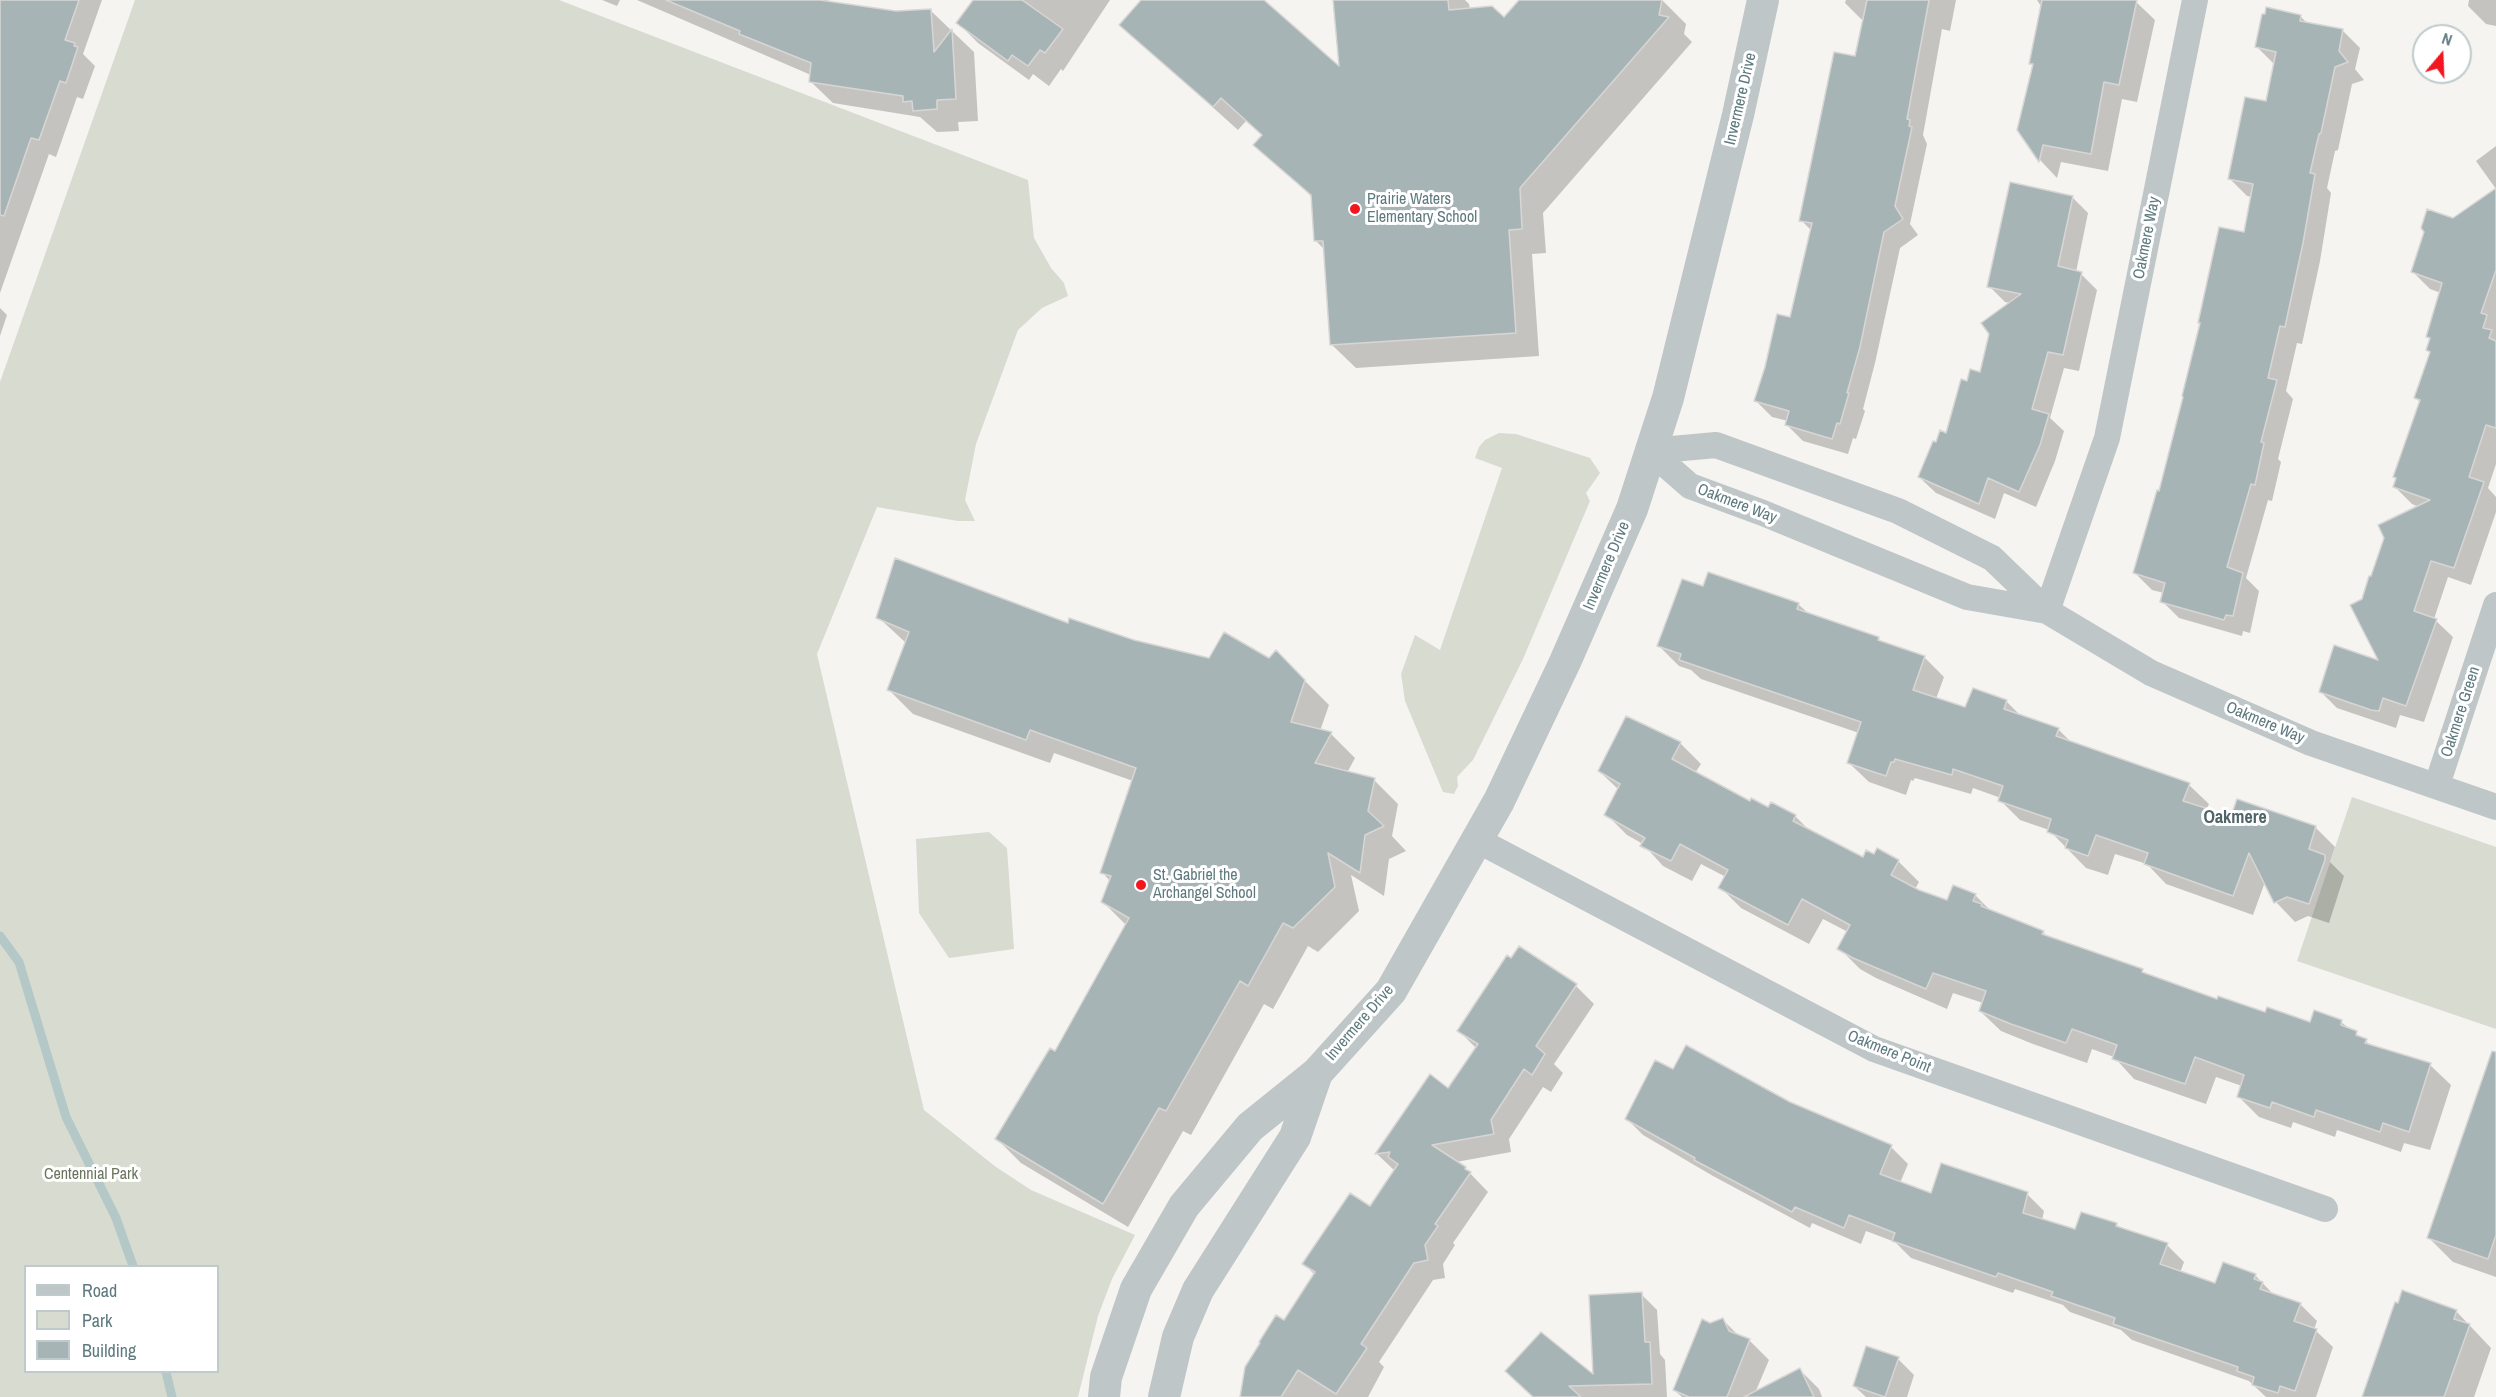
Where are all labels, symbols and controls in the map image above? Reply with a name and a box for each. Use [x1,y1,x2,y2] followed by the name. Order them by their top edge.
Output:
[2412,24,2472,84] north arrow
[2439,27,2455,51] text: N
[1721,51,1761,147] street label: Invermere Drive
[1367,190,1477,228] place label: Prairie Waters Elementary School
[2130,195,2164,281] street label: Oakmere Way
[1348,202,1362,216] marker: Prairie Waters Elementary School
[1695,480,1779,528] street label: Oakmere Way
[1580,519,1634,613] street label: Invermere Drive
[2437,664,2485,760] street label: Oakmere Green
[2223,698,2307,748] street label: Oakmere Way
[2203,807,2267,829] district label: Oakmere
[1153,866,1256,904] place label: St. Gabriel the Archangel School
[1134,878,1148,892] marker: St. Gabriel the Archangel School
[1322,981,1398,1065] street label: Invermere Drive
[1844,1027,1934,1077] street label: Oakmere Point
[44,1165,138,1185] park label: Centennial Park
[24,1265,219,1373] legend
[82,1278,117,1303] text: Road
[82,1308,112,1333] text: Park
[82,1338,136,1363] text: Building

